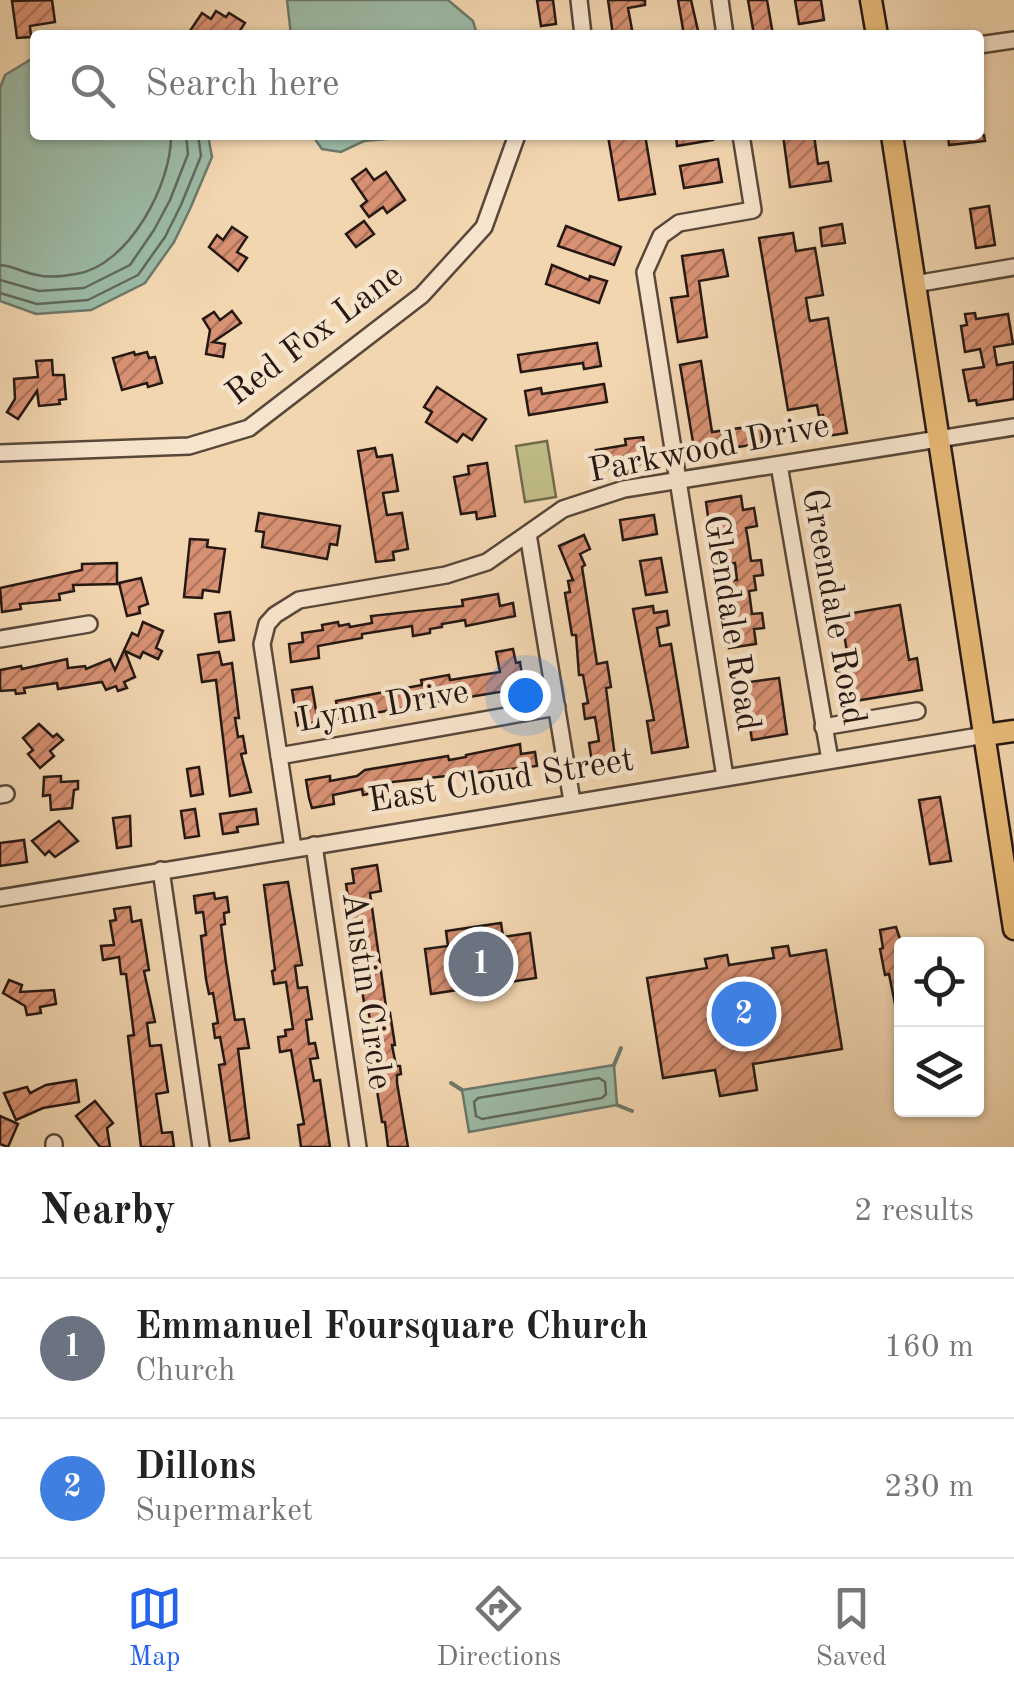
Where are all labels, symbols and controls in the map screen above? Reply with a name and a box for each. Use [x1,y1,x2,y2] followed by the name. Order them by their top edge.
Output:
[30,30,984,140] search box
[65,58,120,113] icon: search
[145,66,340,104] text: Search here
[220,258,410,412] street label: Red Fox Lane
[586,408,832,490] street label: Parkwood Drive
[795,486,871,728] street label: Greendale Road
[697,512,765,734] street label: Glendale Road
[500,670,551,721] your location
[294,675,472,739] street label: Lynn Drive
[366,743,636,819] street label: East Cloud Street
[335,890,397,1092] street label: Austin Circle
[448,926,514,1002] pin: 1
[894,937,984,1117] map controls
[894,937,984,1027] button: locate
[712,976,776,1052] pin: 2
[894,1027,984,1117] button: layers
[40,1191,176,1233] text: Nearby
[854,1196,974,1228] text: 2 results
[135,1309,648,1347] text: Emmanuel Foursquare Church
[63,1332,82,1364] text: 1
[884,1332,974,1364] text: 160 m
[135,1356,235,1388] text: Church
[135,1449,256,1487] text: Dillons
[63,1472,82,1504] text: 2
[884,1472,974,1504] text: 230 m
[135,1496,313,1528] text: Supermarket
[127,1581,182,1676] tab: Map
[437,1581,561,1676] tab: Directions
[815,1581,887,1676] tab: Saved

